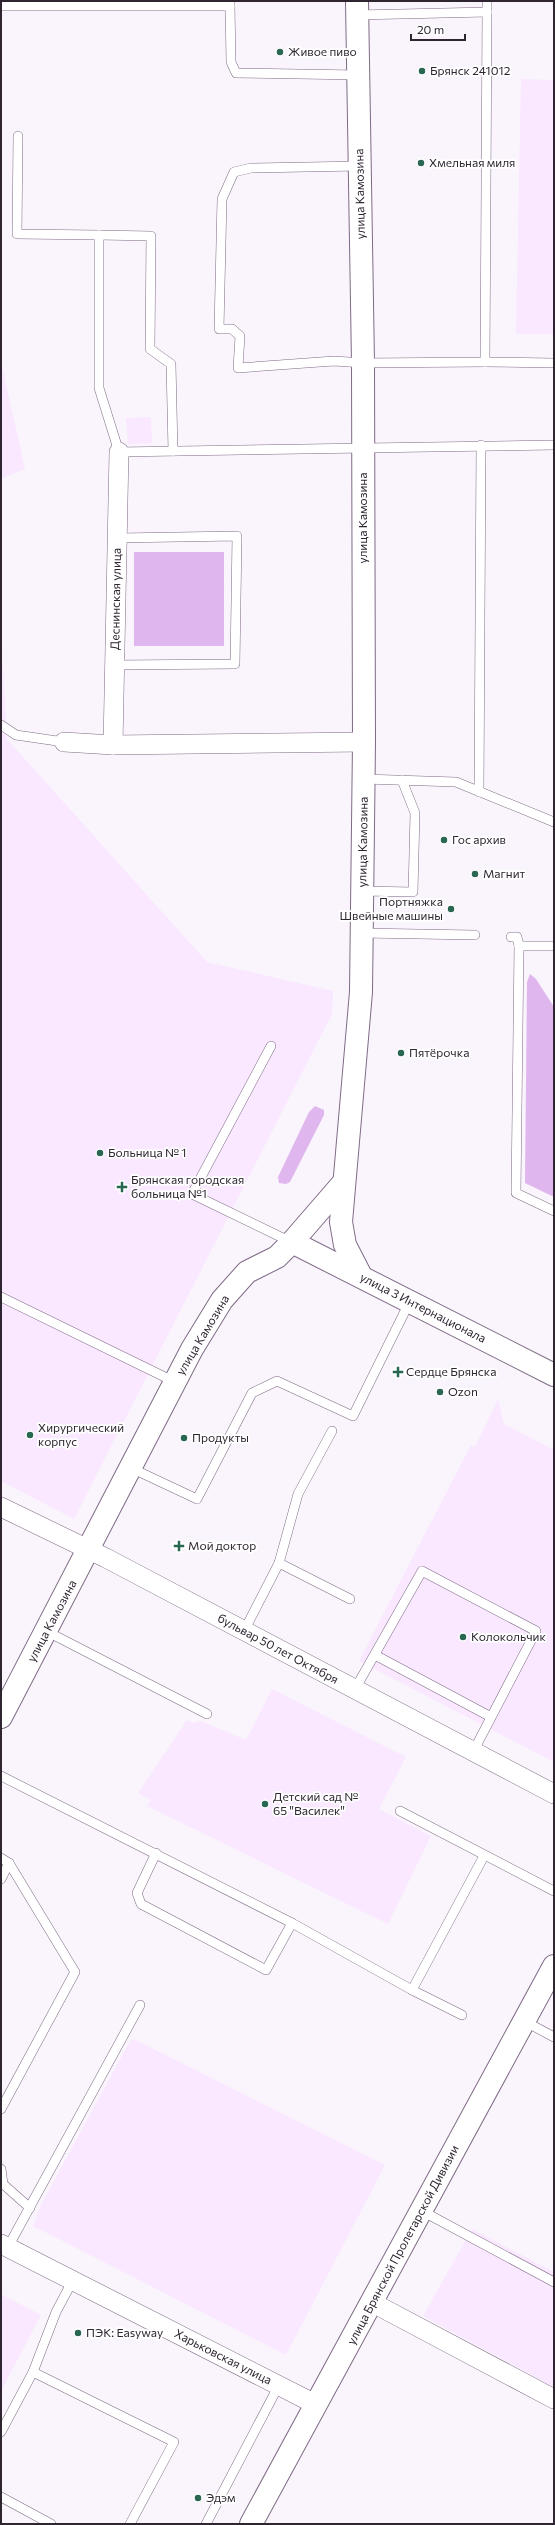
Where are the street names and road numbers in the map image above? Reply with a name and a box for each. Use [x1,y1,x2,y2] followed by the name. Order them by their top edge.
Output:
[351,148,367,240] street label: улица Камозина
[355,473,369,563] street label: улица Камозина
[107,548,123,650] street label: Деснинская улица
[354,796,370,888] street label: улица Камозина
[358,1269,489,1345] street label: улица 3 Интернационала
[173,1292,232,1377] street label: улица Камозина
[24,1577,79,1664] street label: улица Камозина
[216,1610,341,1686] street label: бульвар 50 лет Октября
[343,2142,461,2347] street label: улица Брянской Пролетарской Дивизии
[173,2326,274,2387] street label: Харьковская улица

